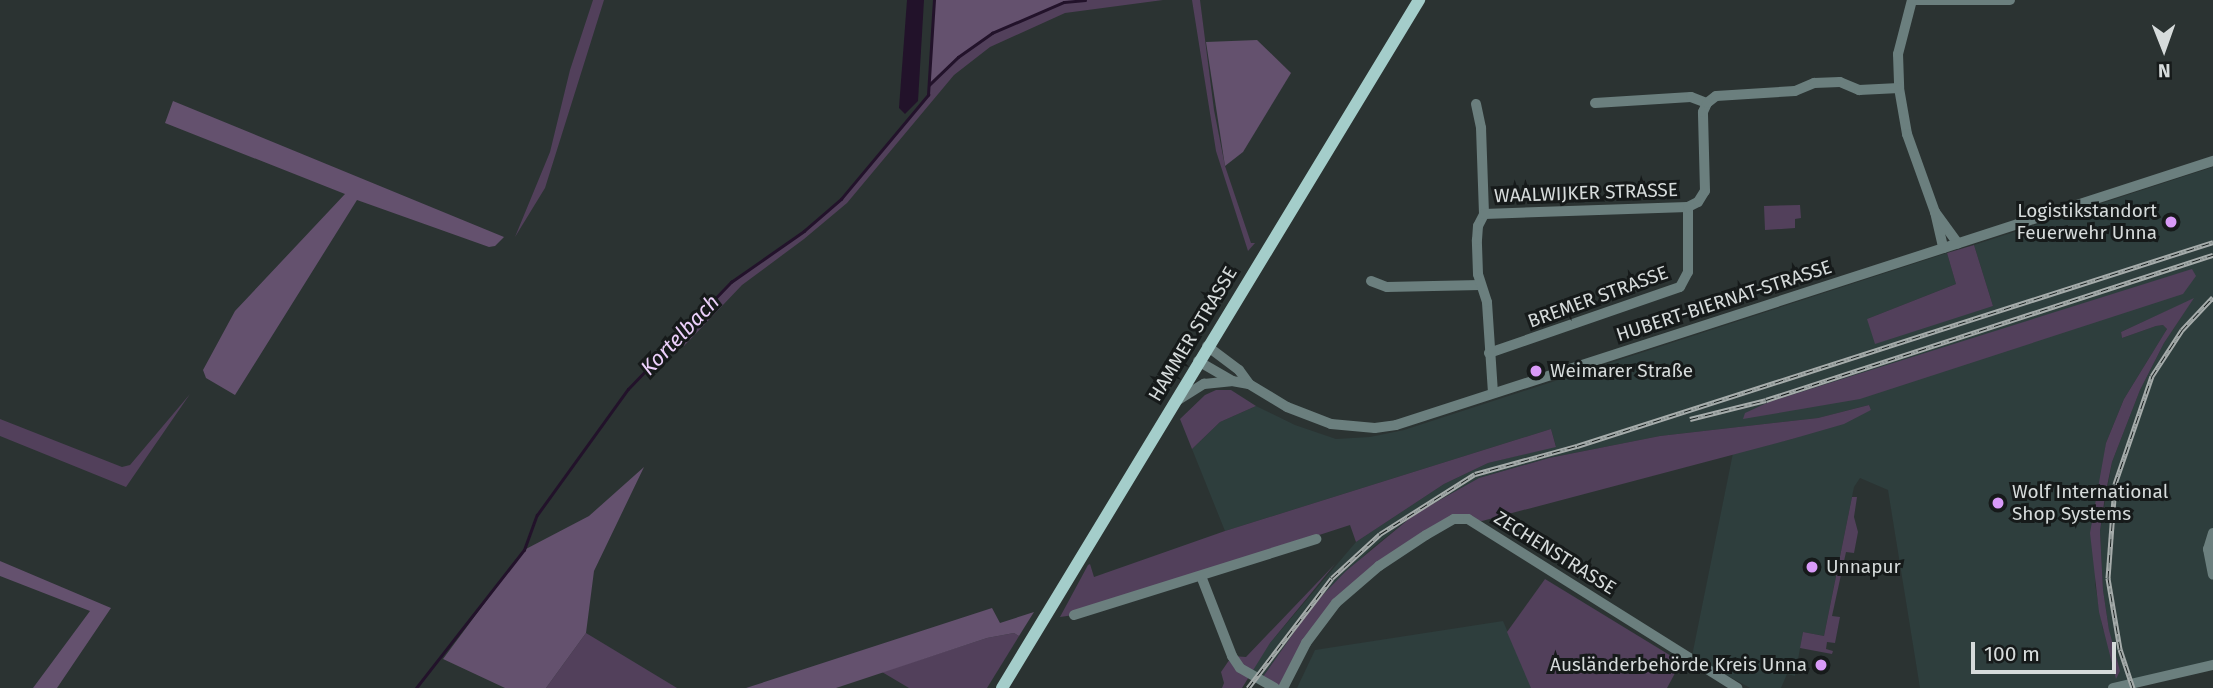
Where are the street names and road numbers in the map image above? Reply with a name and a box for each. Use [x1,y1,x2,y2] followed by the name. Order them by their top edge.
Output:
[1494,178,1678,208] street label: WAALWIJKER STRASSE
[1613,255,1835,347] street label: HUBERT-BIERNAT-STRASSE
[1525,261,1671,333] street label: BREMER STRASSE
[1144,263,1242,405] street label: HAMMER STRASSE
[1490,506,1620,600] street label: ZECHENSTRASSE

